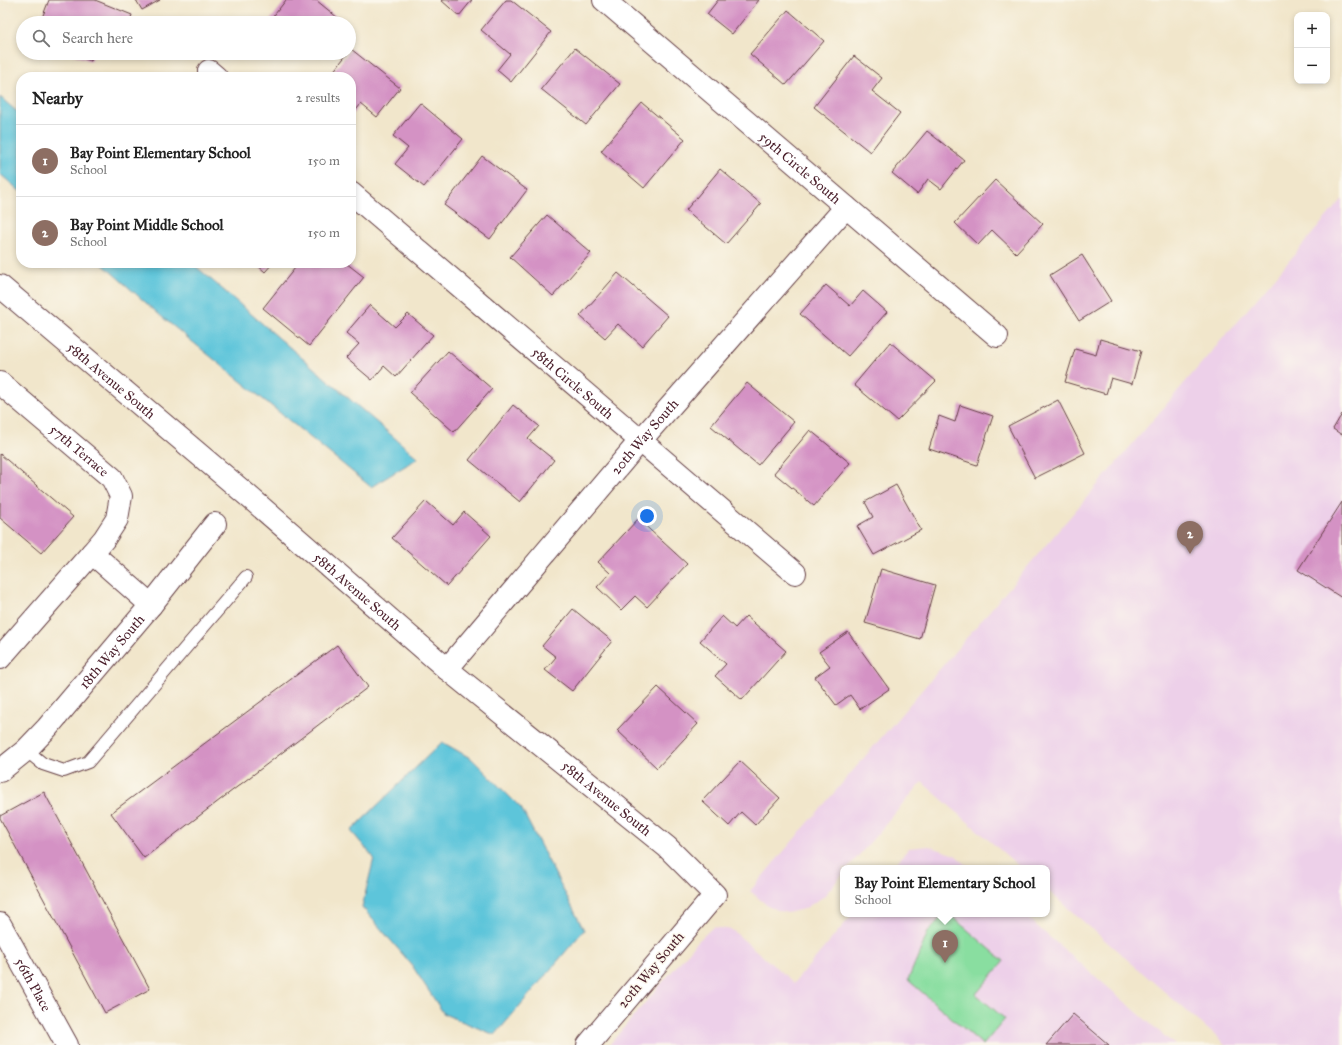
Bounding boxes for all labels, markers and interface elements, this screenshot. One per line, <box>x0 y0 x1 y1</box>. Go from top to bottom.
map controls <box>1294 12 1330 84</box>
button: + <box>1294 12 1330 48</box>
search box <box>16 16 356 60</box>
icon: search <box>30 27 52 49</box>
text: Search here <box>62 29 133 47</box>
button: − <box>1294 48 1330 84</box>
text: Nearby <box>32 88 83 109</box>
text: 2 results <box>296 90 340 106</box>
street label: 59th Circle South <box>756 128 845 208</box>
text: Bay Point Elementary School <box>70 144 251 162</box>
text: 1 <box>42 153 48 169</box>
text: 150 m <box>308 153 340 169</box>
text: School <box>70 162 107 178</box>
text: Bay Point Middle School <box>70 216 224 234</box>
text: 2 <box>42 225 48 241</box>
text: 150 m <box>308 225 340 241</box>
text: School <box>70 234 107 250</box>
street label: 58th Avenue South <box>64 338 159 423</box>
street label: 58th Circle South <box>528 343 617 423</box>
street label: 20th Way South <box>607 395 682 478</box>
street label: 57th Terrace <box>46 420 112 480</box>
your location <box>637 506 657 526</box>
pin: 2 <box>1177 521 1203 554</box>
street label: 58th Avenue South <box>310 549 405 634</box>
street label: 18th Way South <box>75 611 148 692</box>
street label: 58th Avenue South <box>558 757 655 840</box>
popup <box>840 865 1050 917</box>
text: Bay Point Elementary School <box>855 874 1035 892</box>
text: School <box>855 892 891 908</box>
street label: 20th Way South <box>614 928 688 1012</box>
pin: 1 <box>932 930 958 963</box>
street label: 56th Place <box>12 954 55 1014</box>

